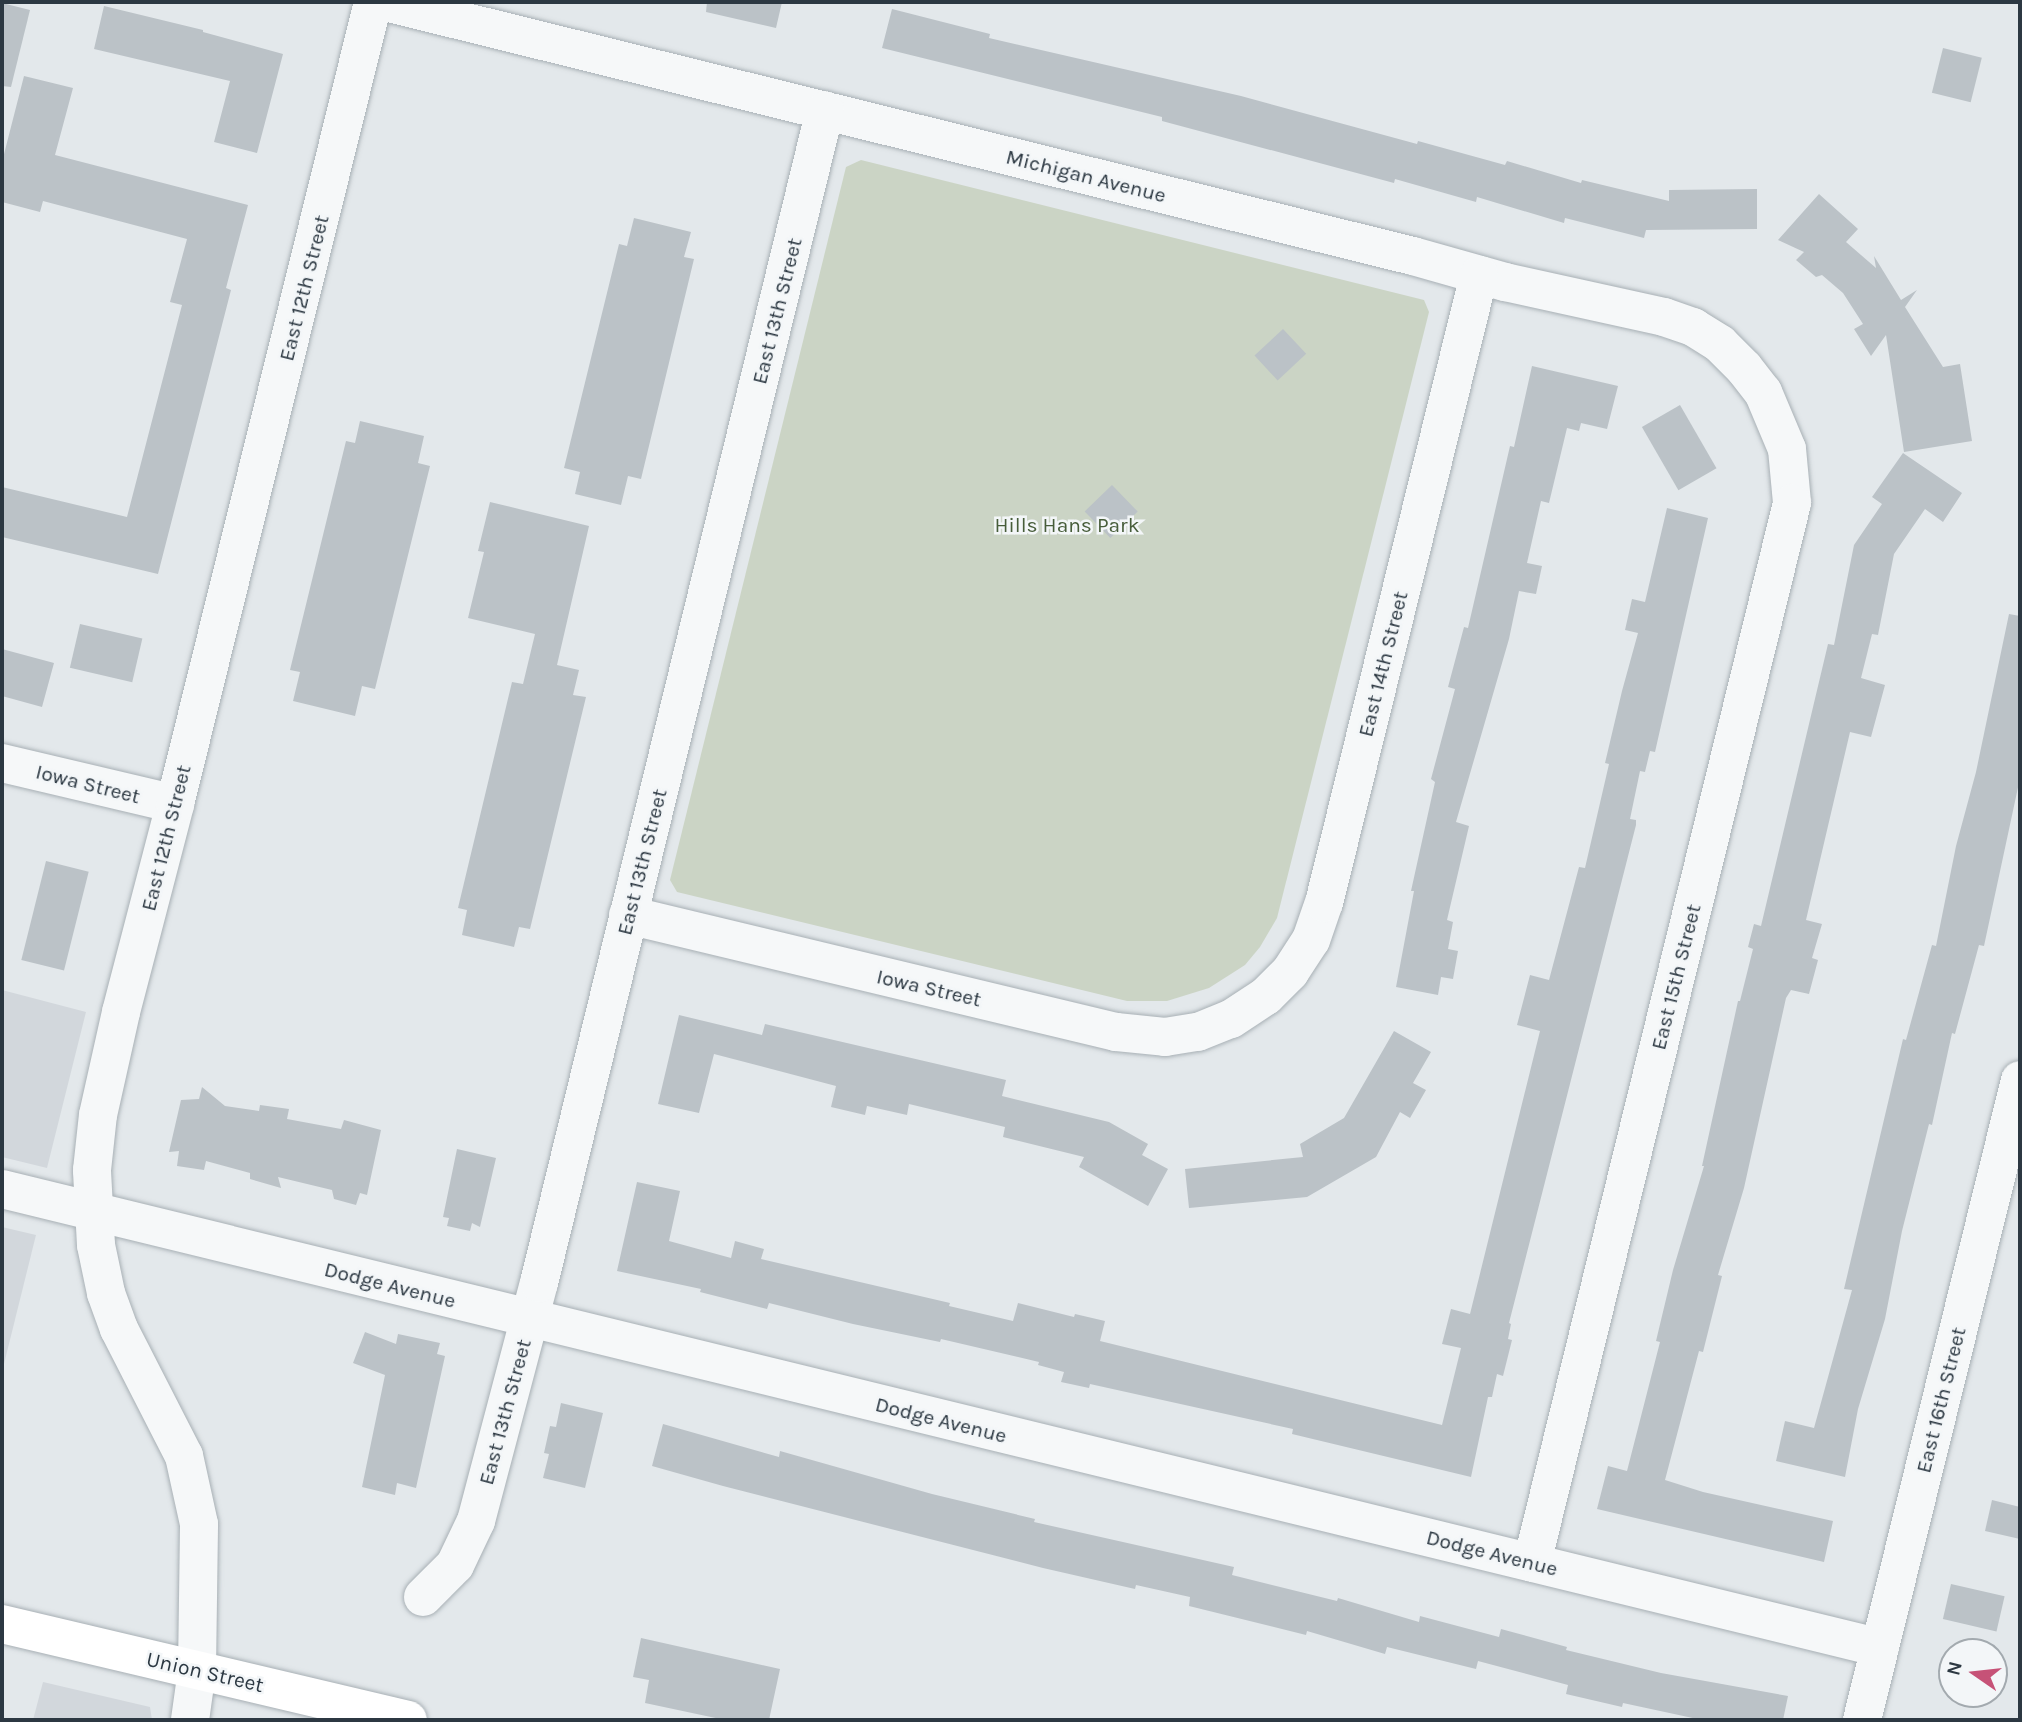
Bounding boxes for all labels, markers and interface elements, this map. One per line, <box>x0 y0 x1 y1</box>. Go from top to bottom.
street label: Michigan Avenue <box>1003 144 1169 208</box>
street label: East 12th Street <box>274 212 334 364</box>
street label: East 13th Street <box>747 235 807 387</box>
park label: Hills Hans Park <box>995 512 1139 538</box>
street label: East 14th Street <box>1353 589 1413 739</box>
street label: Iowa Street <box>33 759 143 809</box>
street label: East 12th Street <box>136 762 196 914</box>
street label: East 13th Street <box>612 786 672 938</box>
street label: East 15th Street <box>1646 902 1706 1052</box>
street label: Iowa Street <box>874 964 984 1012</box>
street label: Dodge Avenue <box>322 1257 458 1313</box>
street label: East 16th Street <box>1911 1324 1971 1476</box>
street label: East 13th Street <box>473 1336 537 1488</box>
street label: Dodge Avenue <box>873 1392 1009 1448</box>
street label: Dodge Avenue <box>1424 1525 1560 1581</box>
north arrow <box>1938 1638 2008 1708</box>
street label: Union Street <box>144 1646 266 1698</box>
text: N <box>1942 1659 1967 1678</box>

